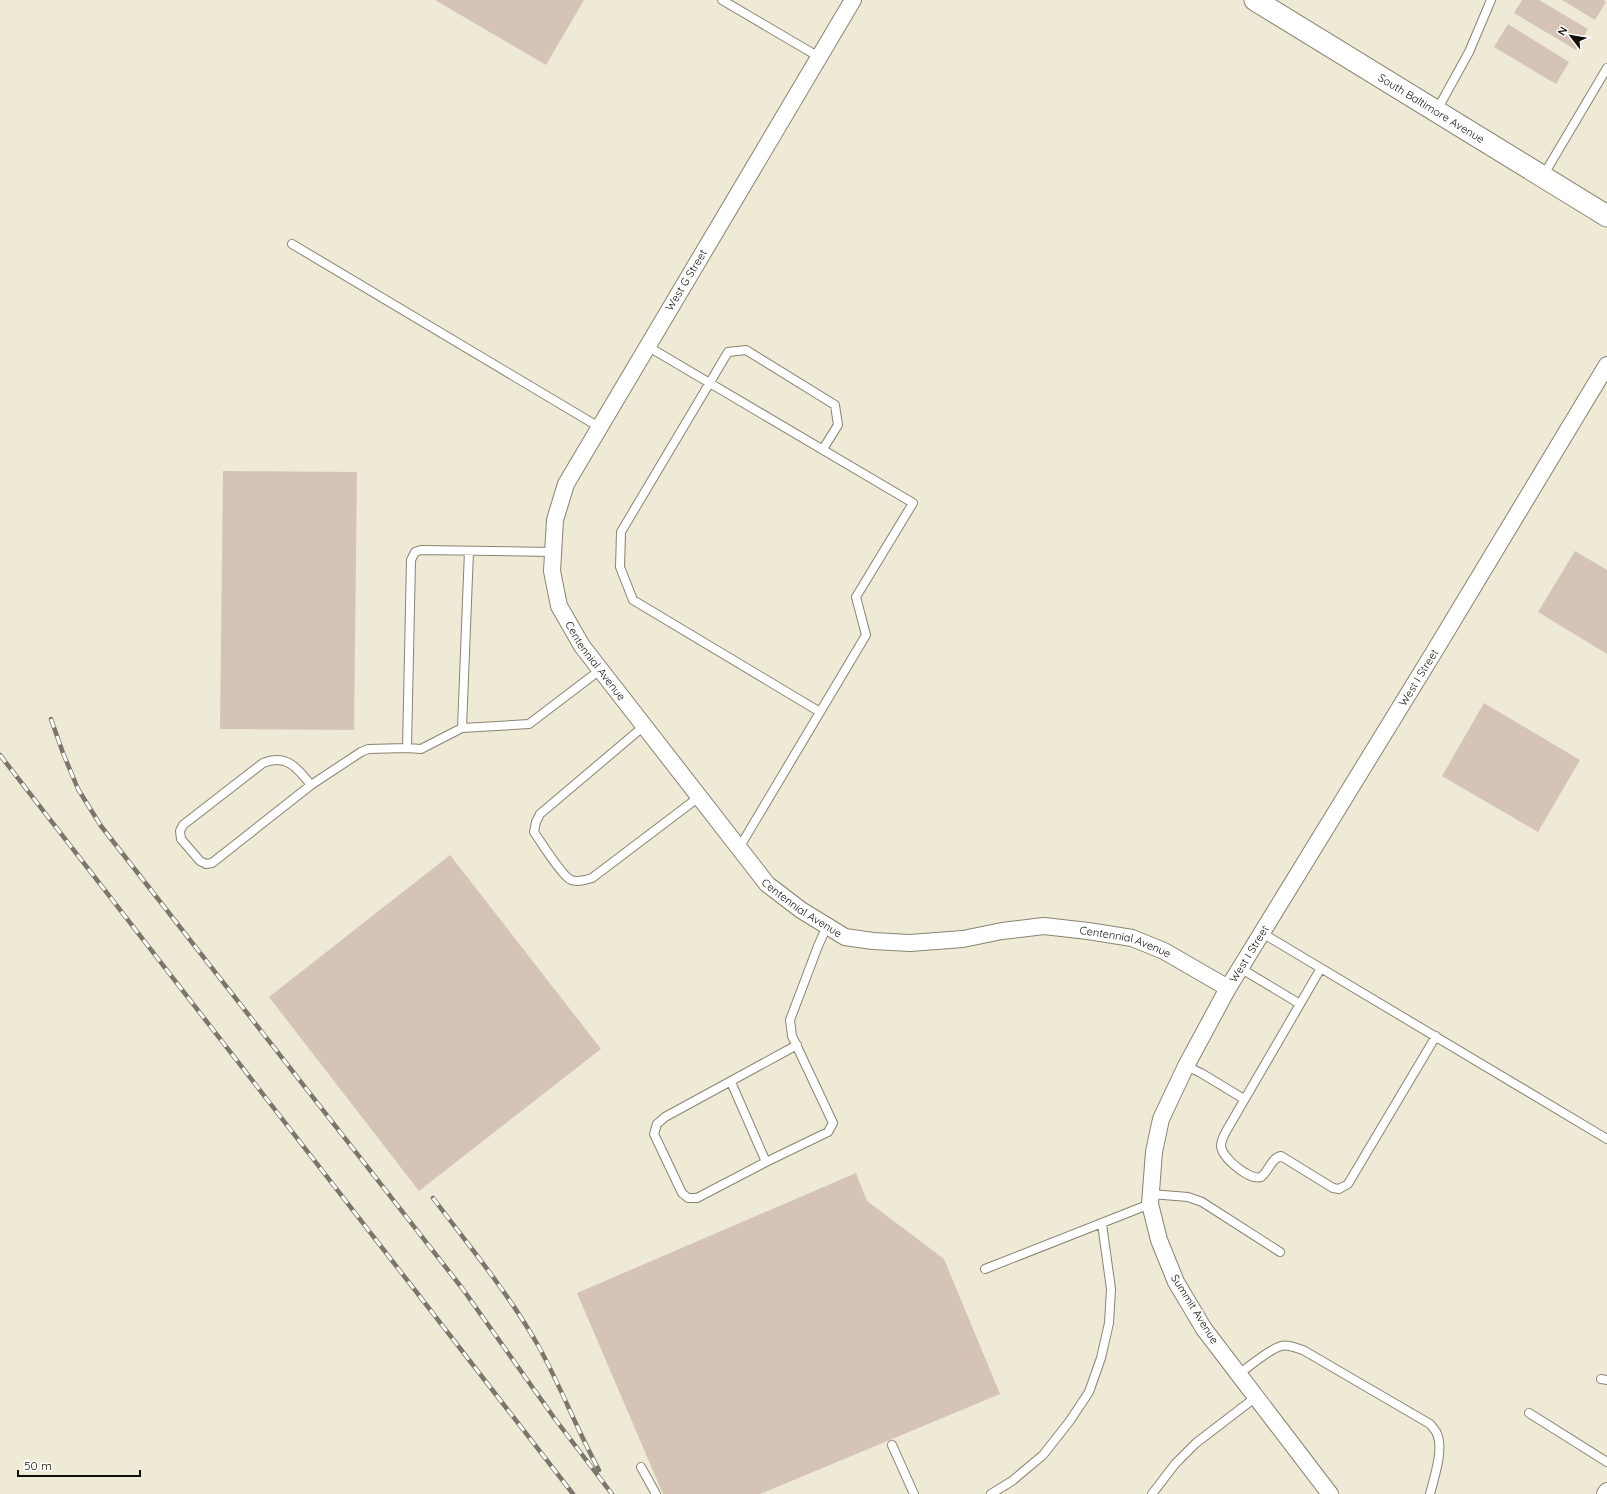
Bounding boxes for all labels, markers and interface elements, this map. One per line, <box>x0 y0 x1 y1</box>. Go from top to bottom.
north arrow <box>1551 16 1591 56</box>
text: N <box>1554 24 1571 38</box>
street label: South Baltimore Avenue <box>1376 70 1487 146</box>
street label: West G Street <box>662 246 710 313</box>
street label: Centennial Avenue <box>562 619 629 703</box>
street label: West I Street <box>1396 646 1441 709</box>
street label: Centennial Avenue <box>758 876 845 940</box>
street label: West I Street <box>1226 922 1272 985</box>
street label: Centennial Avenue <box>1079 923 1174 961</box>
street label: Summit Avenue <box>1168 1272 1222 1346</box>
scale bar <box>18 1452 140 1478</box>
text: 50 m <box>24 1458 52 1473</box>

